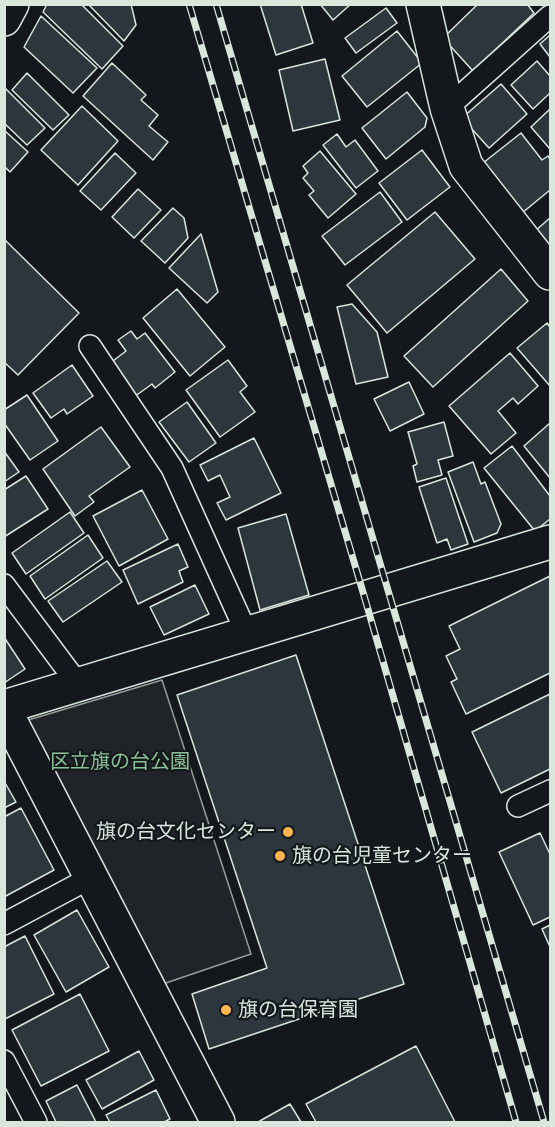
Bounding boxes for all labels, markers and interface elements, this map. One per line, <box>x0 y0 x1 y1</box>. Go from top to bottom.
park label: 区立旗の台公園 <box>50 750 190 774</box>
place label: 旗の台文化センター <box>96 820 276 844</box>
marker: 旗の台文化センター <box>281 825 295 839</box>
place label: 旗の台児童センター <box>292 844 472 868</box>
marker: 旗の台児童センター <box>273 849 287 863</box>
place label: 旗の台保育園 <box>238 998 358 1022</box>
marker: 旗の台保育園 <box>219 1003 233 1017</box>

